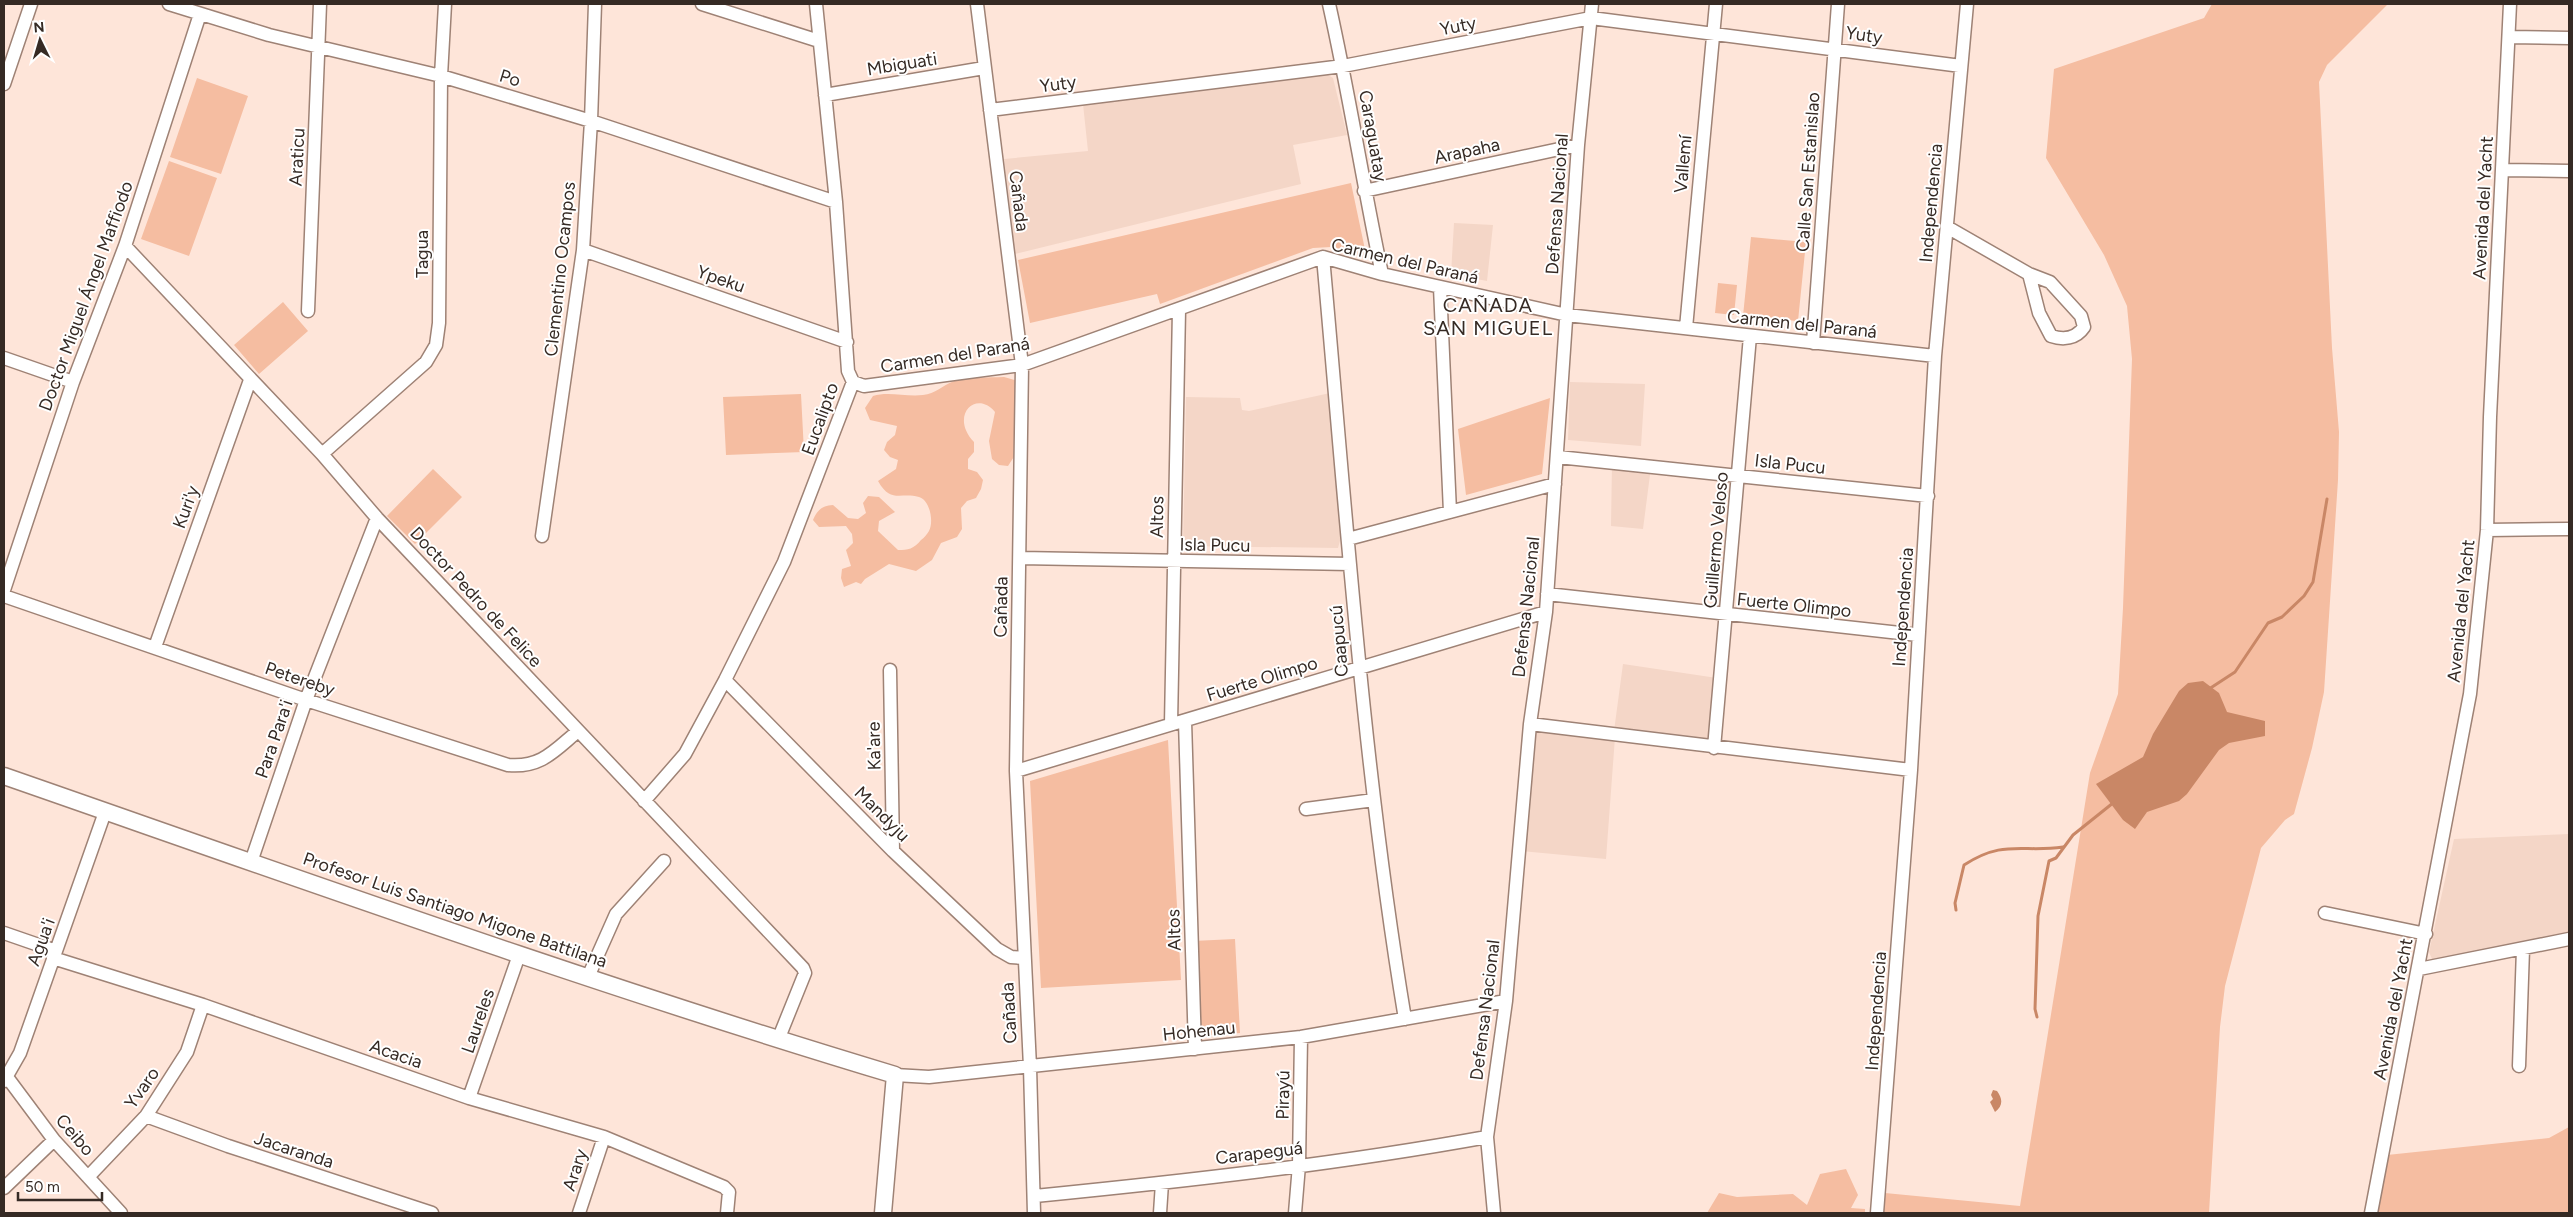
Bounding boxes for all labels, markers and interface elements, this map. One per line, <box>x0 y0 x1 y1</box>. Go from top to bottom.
street label: Yuty <box>1438 12 1479 40</box>
north arrow <box>15 15 65 65</box>
text: N <box>33 19 45 36</box>
street label: Yuty <box>1844 22 1884 49</box>
street label: Mbiguati <box>865 48 939 80</box>
street label: Po <box>497 64 523 92</box>
street label: Yuty <box>1038 71 1078 97</box>
street label: Caraguatay <box>1354 89 1392 184</box>
street label: Calle San Estanislao <box>1791 91 1825 253</box>
street label: Araticu <box>284 127 310 187</box>
street label: Arapaha <box>1432 133 1502 169</box>
street label: Defensa Nacional <box>1541 133 1573 275</box>
street label: Vallemí <box>1670 133 1697 194</box>
street label: Avenida del Yacht <box>2468 135 2498 280</box>
street label: Independencia <box>1915 143 1947 263</box>
street label: Cañada <box>1004 169 1034 233</box>
street label: Doctor Miguel Ángel Maffiodo <box>34 178 138 414</box>
street label: Clementino Ocampos <box>540 181 580 357</box>
street label: Tagua <box>411 230 433 278</box>
street label: Carmen del Paraná <box>1329 233 1481 289</box>
street label: Ypeku <box>694 261 748 297</box>
district label: CAÑADA SAN MIGUEL <box>1423 293 1553 340</box>
street label: Carmen del Paraná <box>1726 305 1878 343</box>
street label: Carmen del Paraná <box>879 332 1031 378</box>
street label: Eucalipto <box>797 380 843 458</box>
street label: Isla Pucu <box>1754 449 1826 479</box>
street label: Guillermo Veloso <box>1699 471 1733 609</box>
street label: Kuri'y <box>168 482 204 532</box>
street label: Altos <box>1146 496 1168 538</box>
street label: Doctor Pedro de Felice <box>405 522 547 672</box>
street label: Isla Pucu <box>1179 533 1251 557</box>
street label: Defensa Nacional <box>1508 536 1544 678</box>
street label: Avenida del Yacht <box>2443 538 2479 684</box>
street label: Independencia <box>1888 547 1918 667</box>
street label: Cañada <box>989 576 1013 638</box>
street label: Fuerte Olimpo <box>1736 588 1852 622</box>
street label: Caapucú <box>1325 604 1353 678</box>
street label: Fuerte Olimpo <box>1204 652 1320 706</box>
street label: Petereby <box>262 657 338 701</box>
street label: Para Para'i <box>250 697 298 781</box>
street label: Ka'are <box>863 721 885 771</box>
street label: Mandyju <box>850 782 914 846</box>
street label: Profesor Luis Santiago Migone Battilana <box>300 848 610 972</box>
street label: Altos <box>1162 909 1186 951</box>
street label: Agua'i <box>22 915 60 969</box>
street label: Avenida del Yacht <box>2368 936 2418 1082</box>
street label: Defensa Nacional <box>1465 939 1505 1081</box>
street label: Independencia <box>1861 951 1891 1071</box>
street label: Cañada <box>996 982 1022 1044</box>
street label: Laureles <box>457 986 499 1056</box>
street label: Hohenau <box>1161 1016 1237 1046</box>
street label: Acacia <box>367 1035 425 1073</box>
street label: Yvaro <box>120 1063 164 1113</box>
street label: Pirayú <box>1272 1070 1294 1120</box>
street label: Ceibo <box>51 1110 99 1160</box>
street label: Jacaranda <box>251 1127 337 1173</box>
street label: Carapeguá <box>1214 1137 1304 1169</box>
street label: Arary <box>558 1146 592 1194</box>
scale bar <box>18 1170 101 1202</box>
text: 50 m <box>25 1178 60 1196</box>

